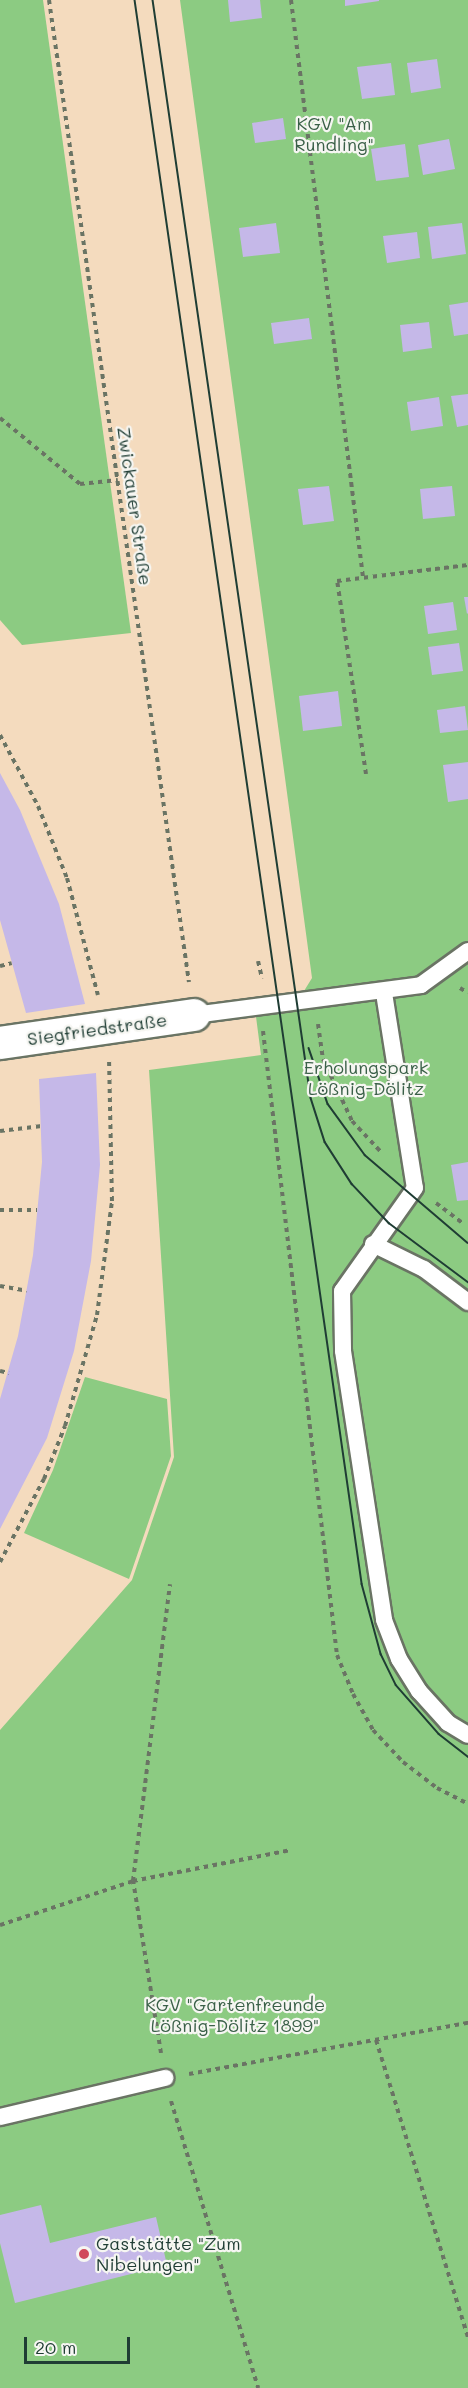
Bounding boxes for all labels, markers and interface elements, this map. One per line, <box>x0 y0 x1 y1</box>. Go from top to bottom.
park label: KGV "Am Rundling" <box>294 113 374 156</box>
street label: Zwickauer Straße <box>113 425 157 587</box>
street label: Siegfriedstraße <box>26 1009 168 1049</box>
park label: Erholungspark Lößnig-Dölitz <box>304 1057 428 1100</box>
park label: KGV "Gartenfreunde Lößnig-Dölitz 1899" <box>145 1994 325 2036</box>
place label: Gaststätte "Zum Nibelungen" <box>96 2233 241 2276</box>
marker: Gaststätte "Zum Nibelungen" <box>77 2247 91 2261</box>
scale bar <box>27 2325 134 2363</box>
text: 20 m <box>35 2335 76 2359</box>

